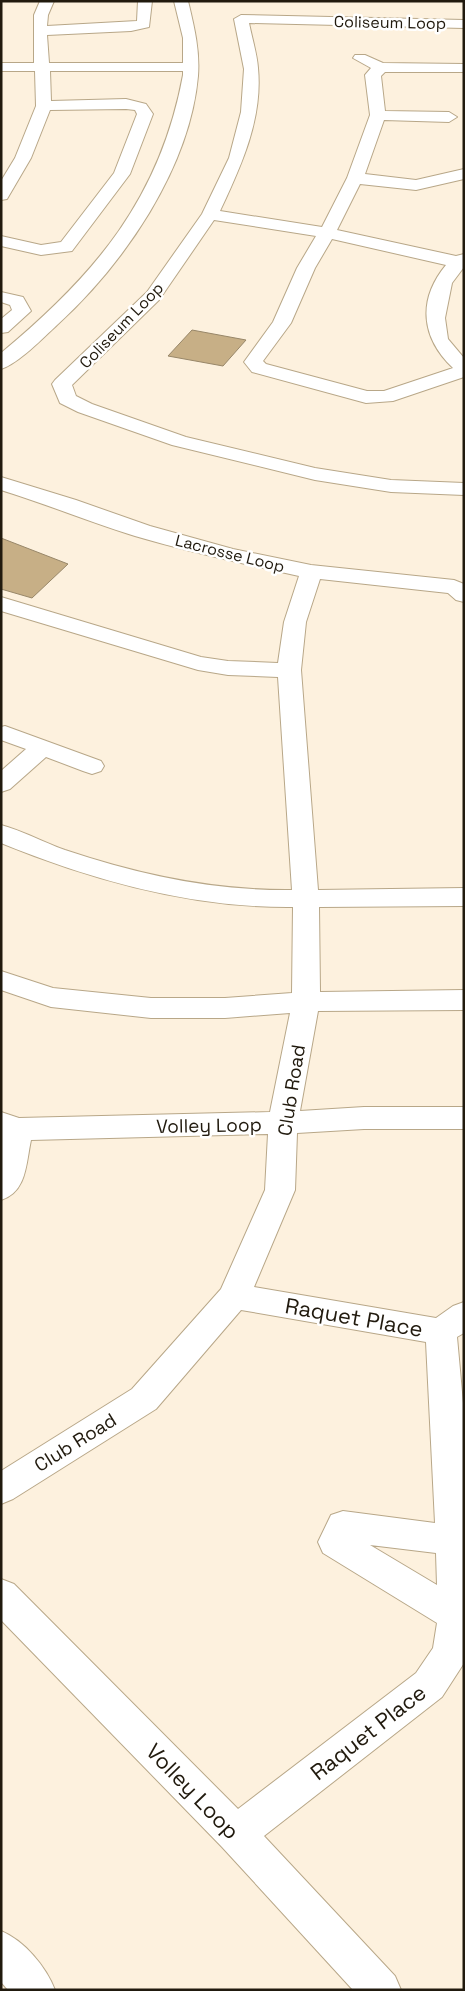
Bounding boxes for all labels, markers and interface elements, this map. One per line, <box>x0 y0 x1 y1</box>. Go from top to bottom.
street label: Coliseum Loop <box>334 11 446 34</box>
street label: Coliseum Loop <box>75 278 168 373</box>
street label: Lacrosse Loop <box>173 530 287 577</box>
street label: Club Road <box>272 1043 311 1138</box>
street label: Volley Loop <box>156 1112 262 1139</box>
street label: Raquet Place <box>283 1291 425 1343</box>
street label: Club Road <box>30 1407 121 1477</box>
street label: Raquet Place <box>304 1678 432 1786</box>
street label: Volley Loop <box>140 1737 246 1845</box>

